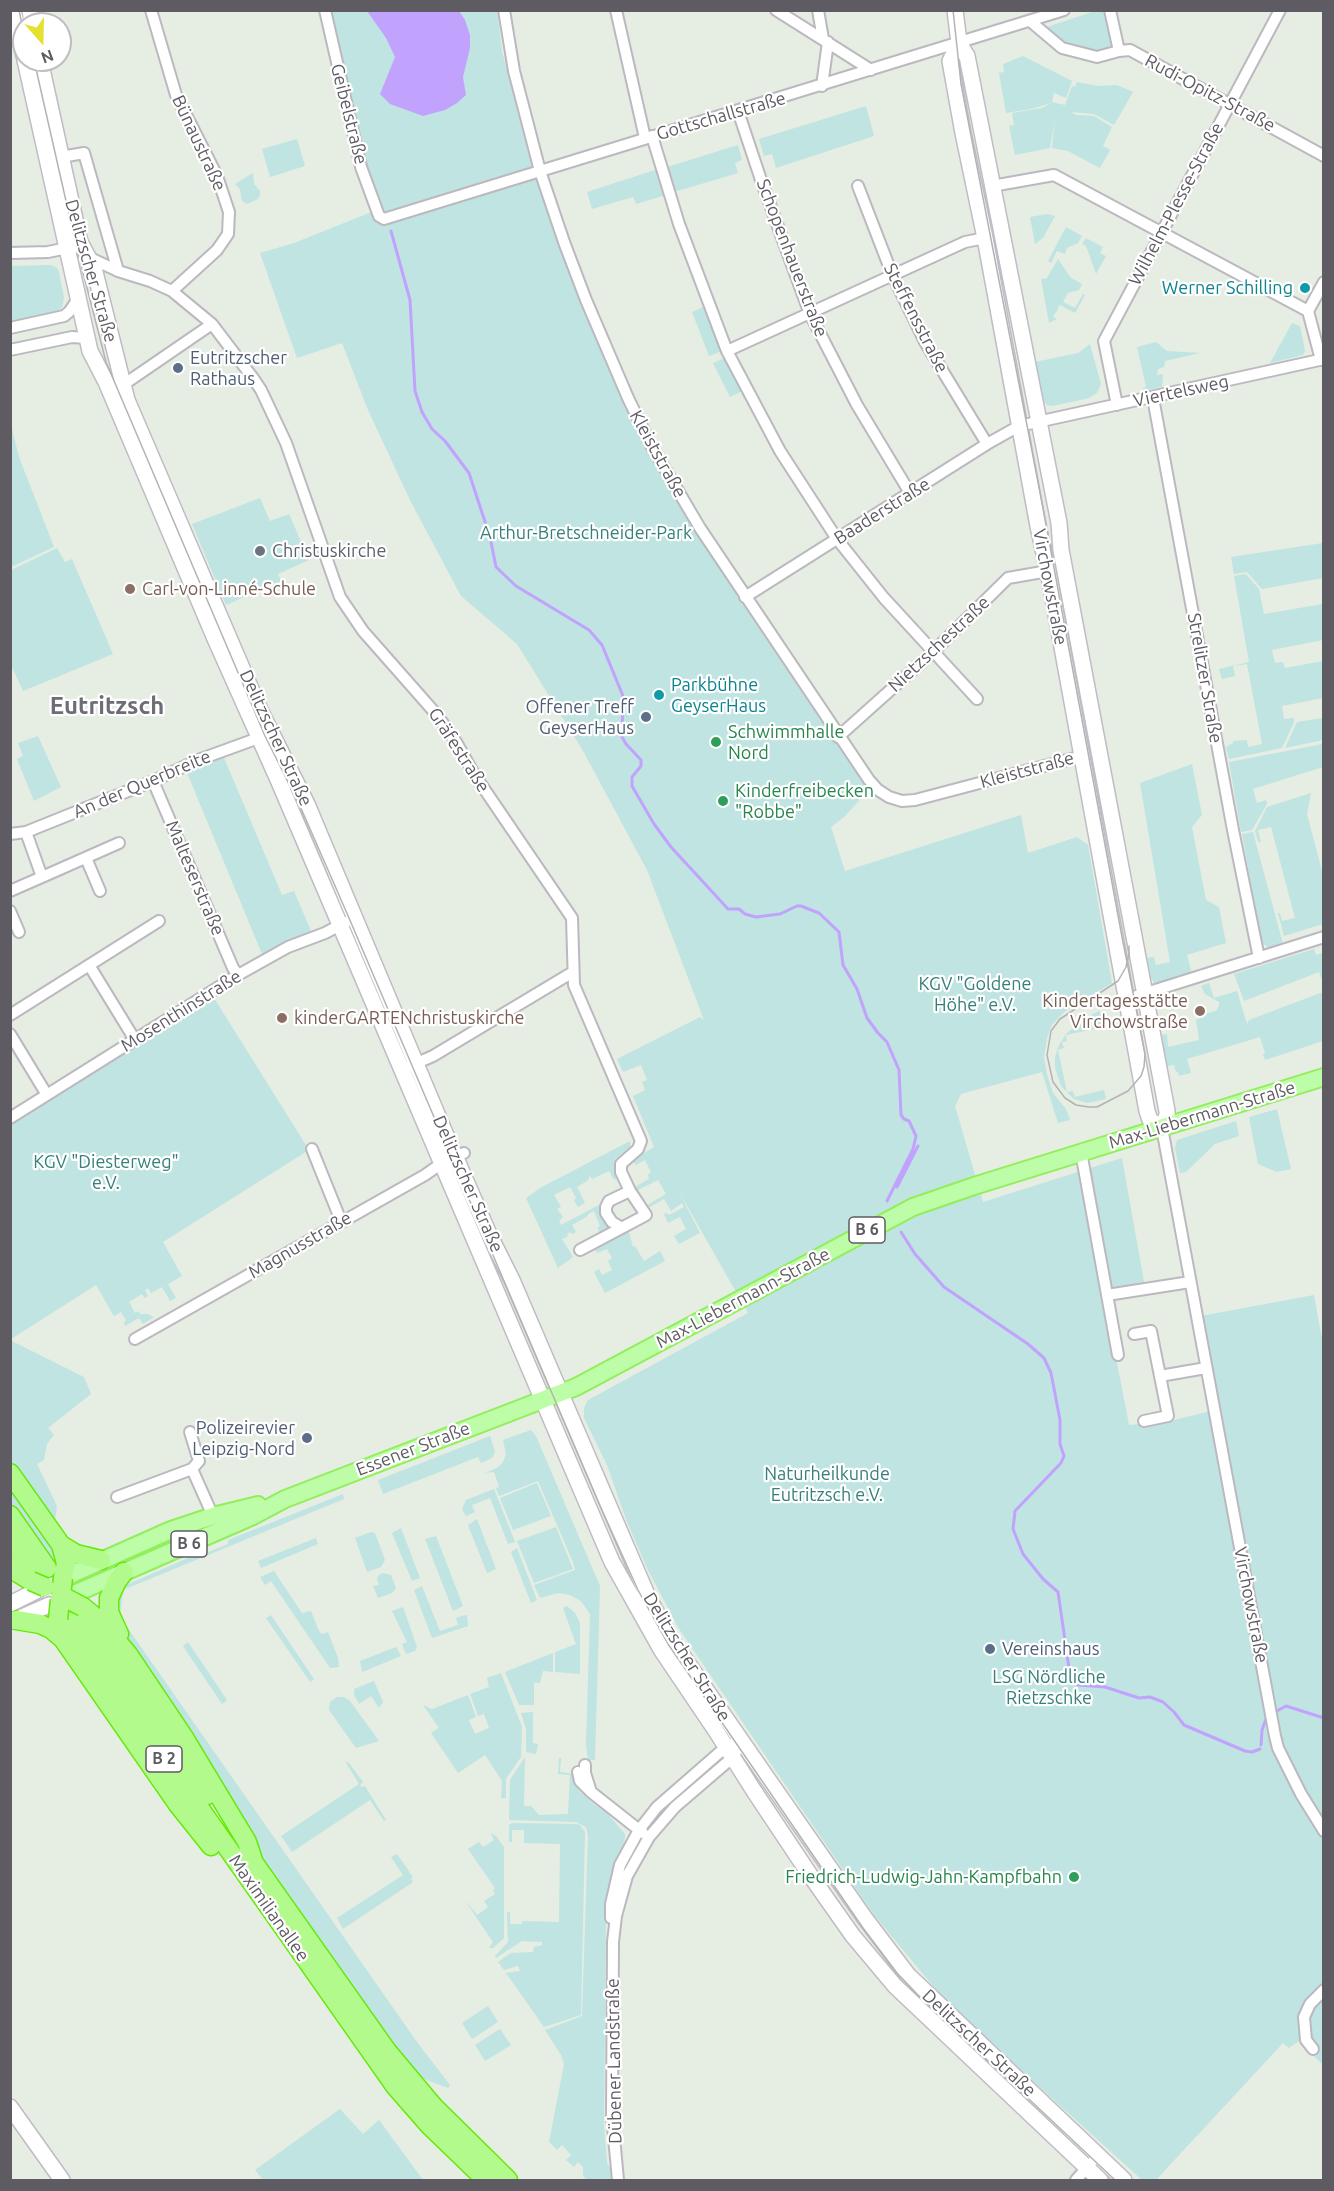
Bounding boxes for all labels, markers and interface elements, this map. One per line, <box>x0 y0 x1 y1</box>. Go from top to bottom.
north arrow <box>12 12 72 72</box>
text: N <box>39 47 56 68</box>
street label: Rudi-Opitz-Straße <box>1141 50 1279 136</box>
street label: Geibelstraße <box>326 61 372 167</box>
street label: Gottschallstraße <box>654 87 788 145</box>
street label: Bünaustraße <box>167 92 231 194</box>
street label: Wilhelm-Plesse-Straße <box>1124 119 1228 289</box>
street label: Schopenhauerstraße <box>752 176 832 340</box>
street label: Delitzscher Straße <box>60 197 122 345</box>
street label: Steffensstraße <box>879 260 953 376</box>
place label: Werner Schilling <box>1162 277 1293 299</box>
marker: Werner Schilling <box>1298 281 1312 295</box>
place label: Eutritzscher Rathaus <box>190 347 287 389</box>
marker: Eutritzscher Rathaus <box>171 361 185 375</box>
street label: Viertelsweg <box>1131 370 1231 412</box>
street label: Kleiststraße <box>625 407 691 501</box>
street label: Baaderstraße <box>830 473 934 549</box>
park label: Arthur-Bretschneider-Park <box>480 522 692 544</box>
street label: Virchowstraße <box>1028 527 1072 647</box>
place label: Christuskirche <box>272 540 386 562</box>
marker: Christuskirche <box>253 544 267 558</box>
place label: Carl-von-Linné-Schule <box>142 578 316 600</box>
marker: Carl-von-Linné-Schule <box>123 582 137 596</box>
street label: Nietzschestraße <box>884 592 994 696</box>
street label: Strelitzer Straße <box>1183 611 1227 745</box>
street label: Delitzscher Straße <box>235 666 317 810</box>
place label: Parkbühne GeyserHaus <box>671 674 766 716</box>
marker: Parkbühne GeyserHaus <box>652 688 666 702</box>
district label: Eutritzsch <box>50 692 164 720</box>
place label: Offener Treff GeyserHaus <box>525 696 634 738</box>
street label: Gräfestraße <box>424 704 494 796</box>
marker: Offener Treff GeyserHaus <box>639 710 653 724</box>
place label: Schwimmhalle Nord <box>728 721 844 764</box>
marker: Schwimmhalle Nord <box>709 735 723 749</box>
street label: An der Querbreite <box>70 745 214 823</box>
street label: Kleiststraße <box>978 747 1076 793</box>
place label: Kinderfreibecken "Robbe" <box>735 780 874 822</box>
marker: Kinderfreibecken "Robbe" <box>716 794 730 808</box>
street label: Malteserstraße <box>161 817 229 939</box>
street label: Mosenthinstraße <box>117 965 245 1057</box>
park label: KGV "Goldene Höhe" e.V. <box>919 973 1031 1016</box>
place label: Kindertagesstätte Virchowstraße <box>1042 990 1188 1032</box>
marker: Kindertagesstätte Virchowstraße <box>1193 1004 1207 1018</box>
place label: kinderGARTENchristuskirche <box>294 1007 525 1029</box>
marker: kinderGARTENchristuskirche <box>275 1011 289 1025</box>
street label: Max-Liebermann-Straße <box>1106 1076 1298 1154</box>
street label: Delitzscher Straße <box>428 1112 508 1256</box>
park label: KGV "Diesterweg" e.V. <box>33 1151 179 1194</box>
street label: Magnusstraße <box>245 1207 355 1283</box>
road number: B 6 <box>849 1217 885 1243</box>
street label: Max-Liebermann-Straße <box>652 1243 834 1353</box>
place label: Polizeirevier Leipzig-Nord <box>192 1417 295 1460</box>
street label: Essener Straße <box>353 1417 473 1481</box>
marker: Polizeirevier Leipzig-Nord <box>300 1431 314 1445</box>
park label: Naturheilkunde Eutritzsch e.V. <box>764 1463 890 1506</box>
road number: B 6 <box>171 1531 207 1557</box>
street label: Virchowstraße <box>1229 1545 1273 1665</box>
street label: Delitzscher Straße <box>639 1589 735 1725</box>
place label: Vereinshaus <box>1002 1638 1100 1660</box>
marker: Vereinshaus <box>983 1642 997 1656</box>
park label: LSG Nördliche Rietzschke <box>992 1666 1106 1708</box>
road number: B 2 <box>146 1746 182 1772</box>
street label: Maximilianallee <box>224 1850 314 1966</box>
place label: Friedrich-Ludwig-Jahn-Kampfbahn <box>785 1866 1062 1888</box>
marker: Friedrich-Ludwig-Jahn-Kampfbahn <box>1067 1870 1081 1884</box>
street label: Dübener Landstraße <box>602 1978 626 2144</box>
street label: Delitzscher Straße <box>918 1985 1040 2101</box>

